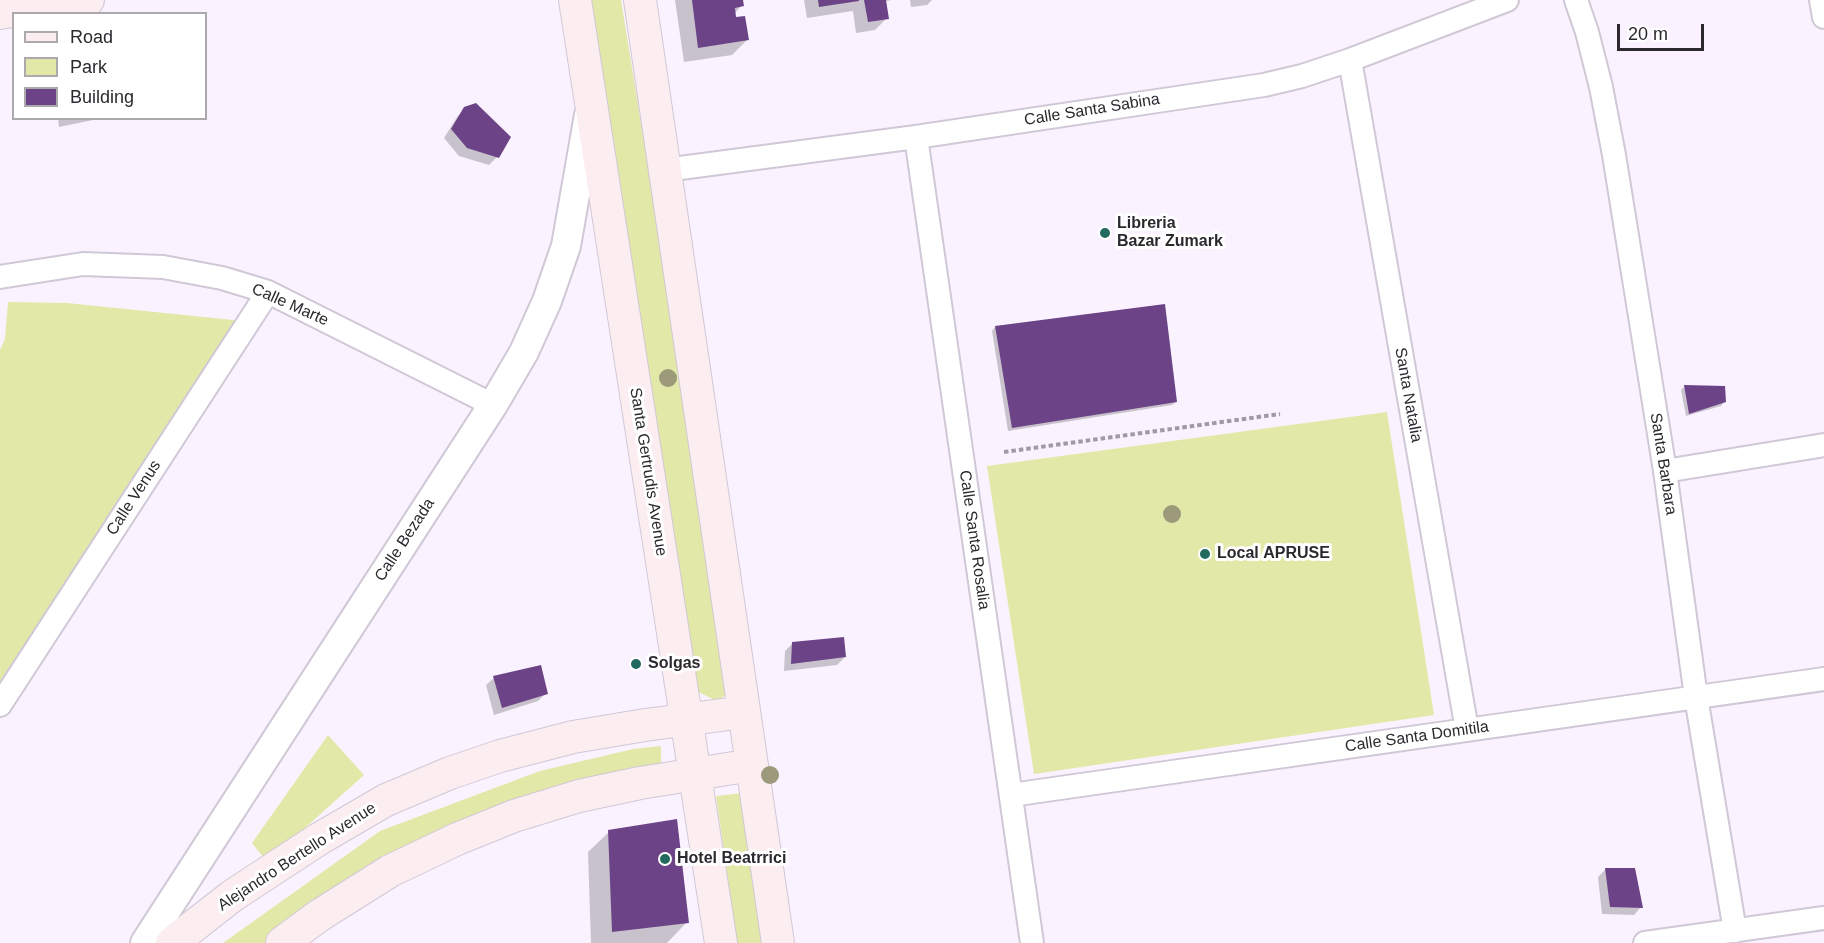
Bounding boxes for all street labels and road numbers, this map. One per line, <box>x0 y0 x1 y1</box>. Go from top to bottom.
street label: Calle Santa Sabina <box>1023 90 1161 130</box>
street label: Calle Marte <box>249 280 331 330</box>
street label: Santa Natalia <box>1390 346 1426 444</box>
street label: Santa Gertrudis Avenue <box>625 386 671 558</box>
street label: Santa Barbara <box>1645 412 1681 516</box>
street label: Calle Venus <box>103 457 165 539</box>
street label: Calle Santa Rosalia <box>955 469 993 611</box>
street label: Calle Bezada <box>371 495 439 585</box>
street label: Calle Santa Domitila <box>1344 717 1490 757</box>
street label: Alejandro Bertello Avenue <box>214 799 380 915</box>

